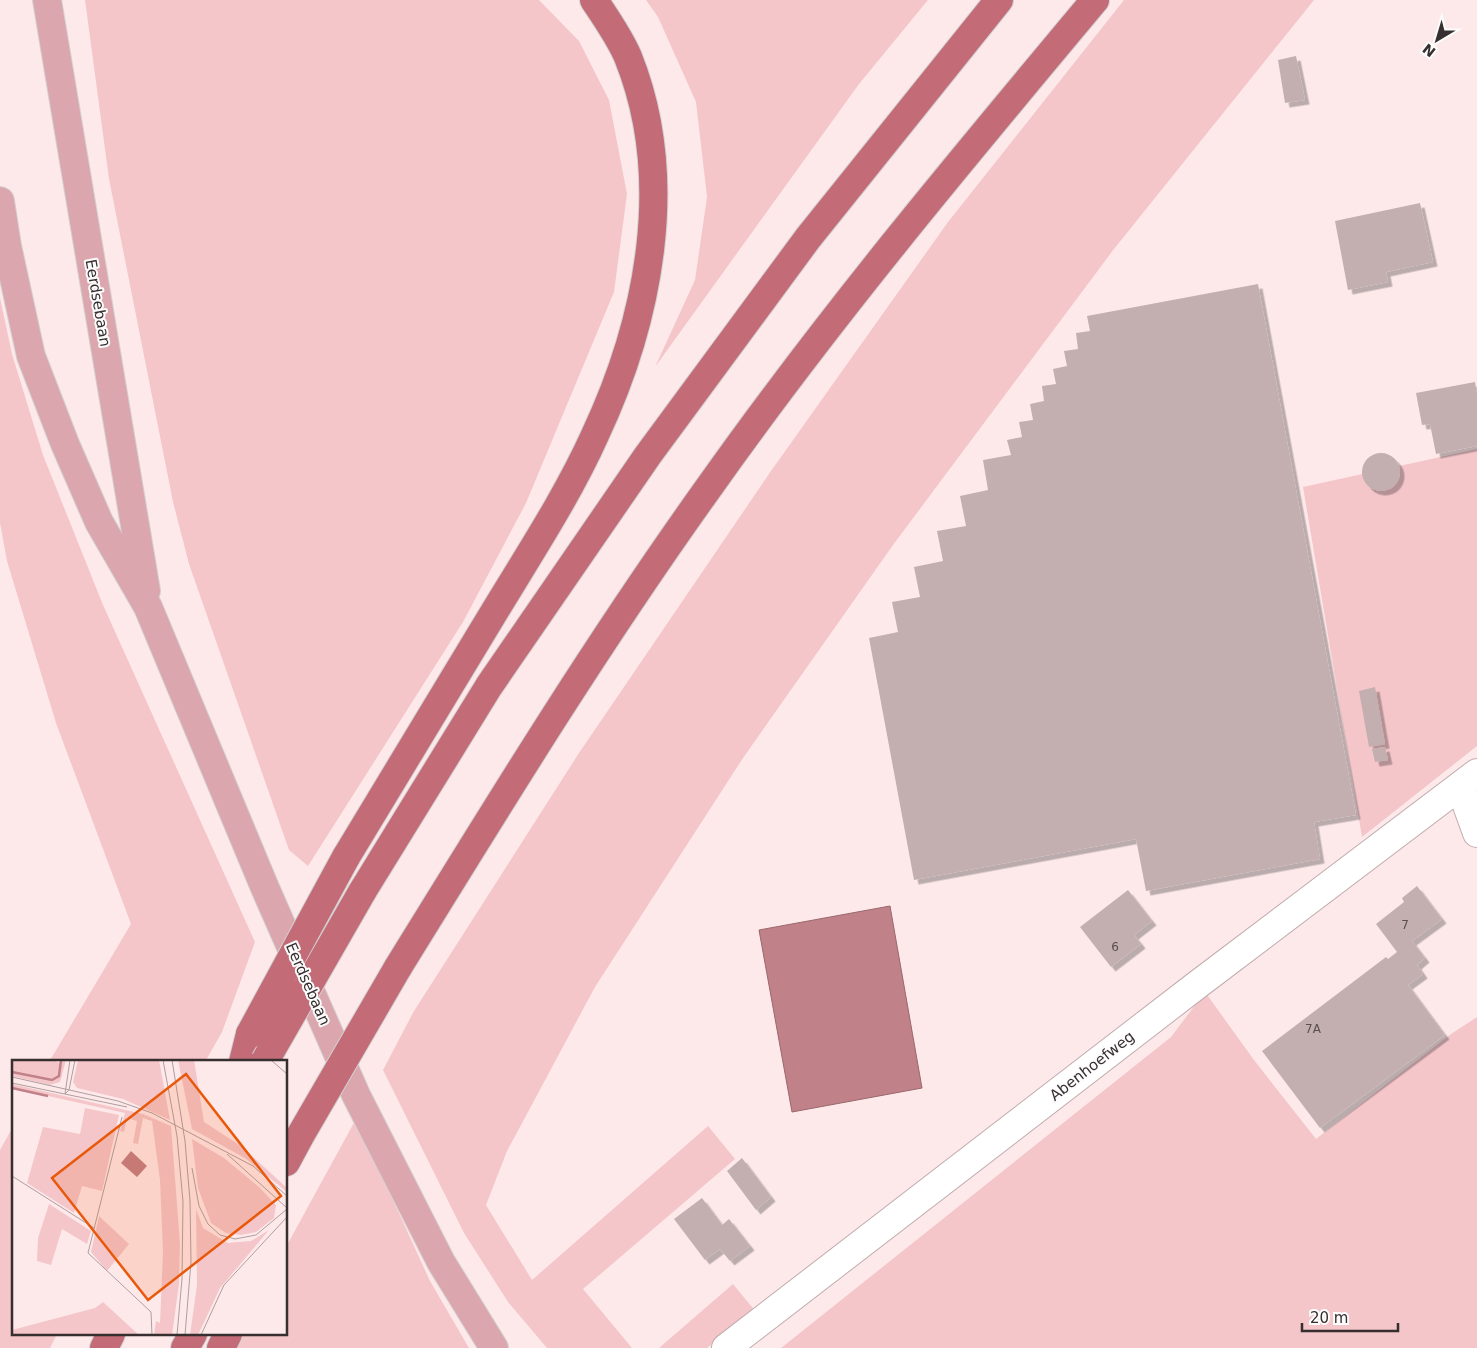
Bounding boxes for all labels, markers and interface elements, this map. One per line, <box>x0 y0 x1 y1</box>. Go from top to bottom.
north arrow <box>1412 15 1462 65</box>
text: N <box>1419 40 1439 60</box>
street label: Eerdsebaan <box>81 258 115 348</box>
house number: 7 <box>1401 918 1409 932</box>
street label: Eerdsebaan <box>282 940 334 1028</box>
house number: 6 <box>1111 940 1119 954</box>
house number: 7A <box>1305 1022 1322 1036</box>
street label: Abenhoefweg <box>1046 1027 1138 1105</box>
inset map <box>12 1060 288 1336</box>
scale bar <box>1302 1300 1398 1332</box>
text: 20 m <box>1310 1309 1348 1327</box>

